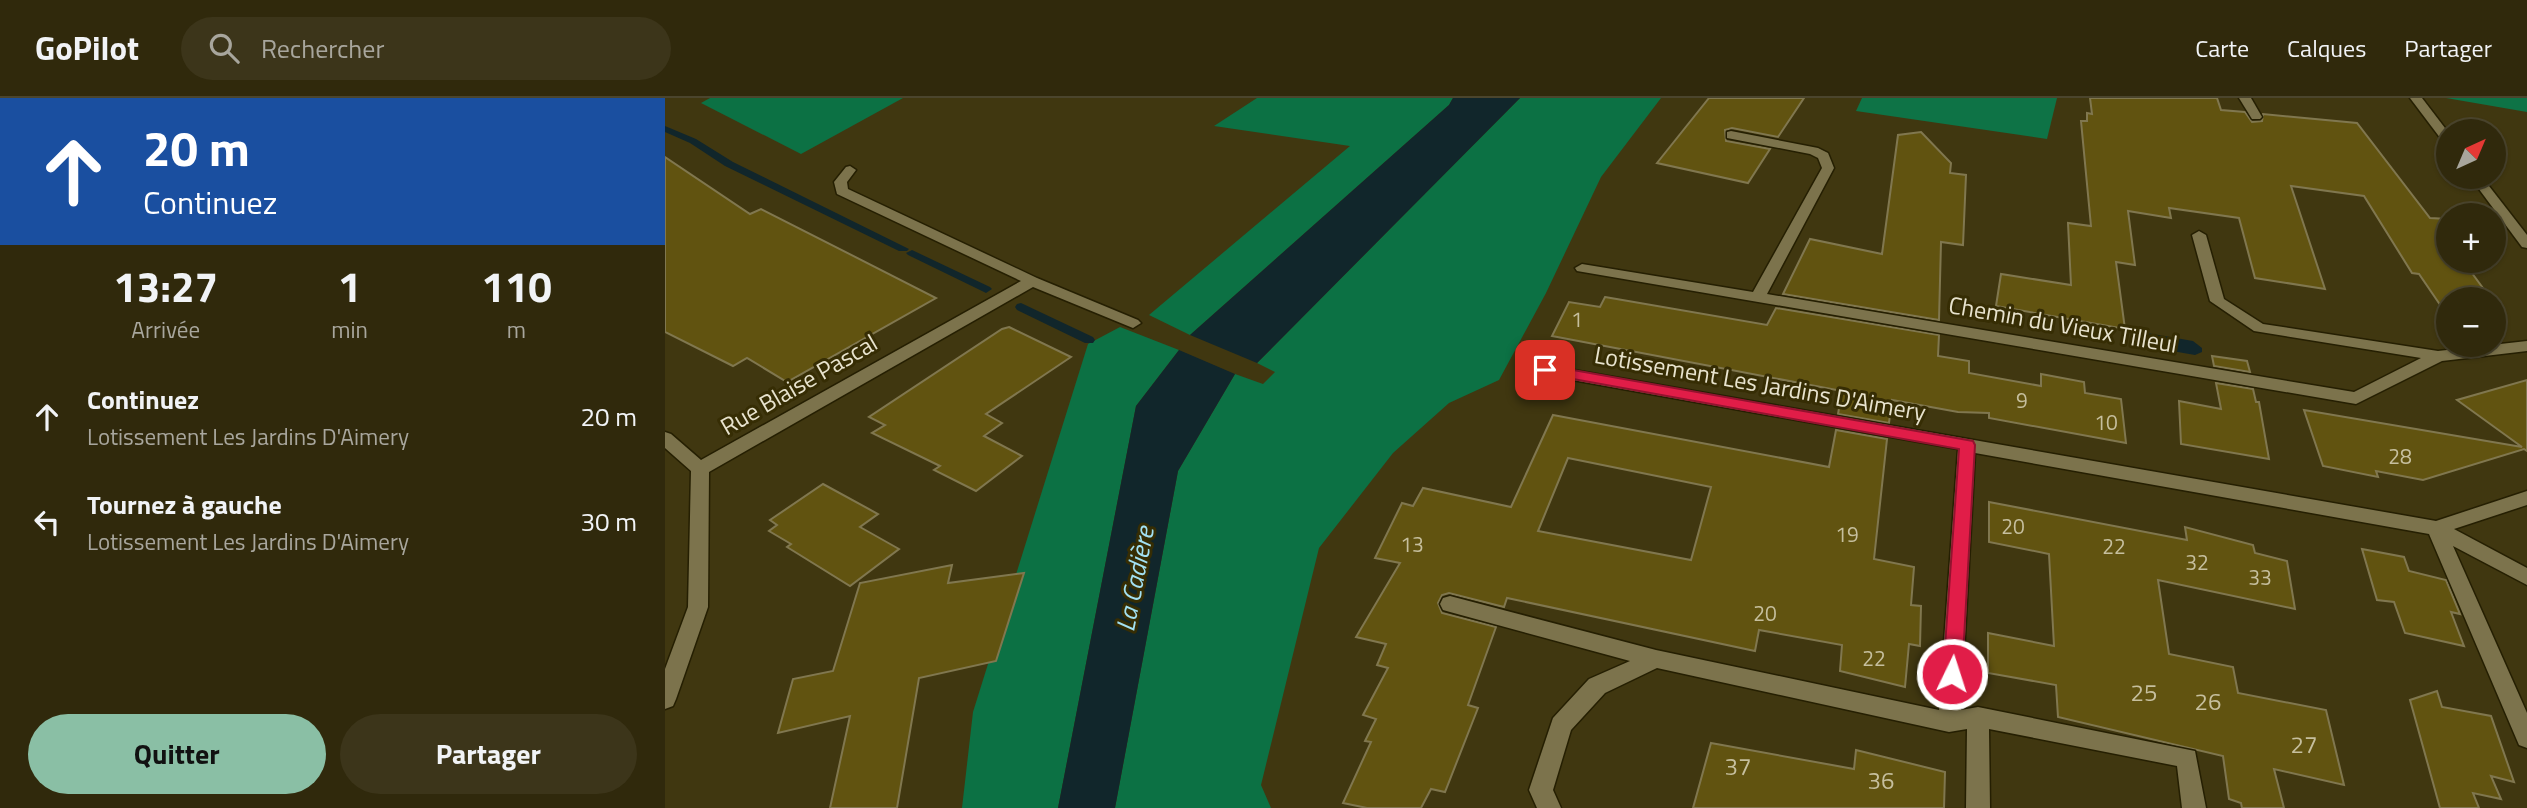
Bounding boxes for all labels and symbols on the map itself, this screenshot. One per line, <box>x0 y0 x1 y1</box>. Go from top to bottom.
north arrow <box>2436 119 2506 189</box>
street label: Chemin du Vieux Tilleul <box>1946 286 2180 362</box>
house number: 1 <box>1571 303 1583 335</box>
street label: Rue Blaise Pascal <box>713 324 884 444</box>
street label: Lotissement Les Jardins D'Aimery <box>1592 336 1929 430</box>
pin <box>1515 340 1575 400</box>
house number: 9 <box>2016 384 2028 416</box>
house number: 10 <box>2094 406 2118 438</box>
house number: 28 <box>2388 440 2412 472</box>
house number: 20 <box>2001 510 2025 542</box>
house number: 19 <box>1835 518 1859 550</box>
water label: La Cadière <box>1105 521 1164 635</box>
house number: 13 <box>1400 528 1424 560</box>
house number: 22 <box>2102 530 2126 562</box>
house number: 32 <box>2185 546 2209 578</box>
house number: 33 <box>2248 561 2272 593</box>
house number: 20 <box>1753 597 1777 629</box>
position arrow <box>1915 637 1989 711</box>
house number: 22 <box>1862 642 1886 674</box>
house number: 25 <box>2131 674 2157 710</box>
house number: 26 <box>2195 683 2221 719</box>
house number: 27 <box>2291 726 2317 762</box>
house number: 37 <box>1725 748 1751 784</box>
house number: 36 <box>1868 762 1894 798</box>

